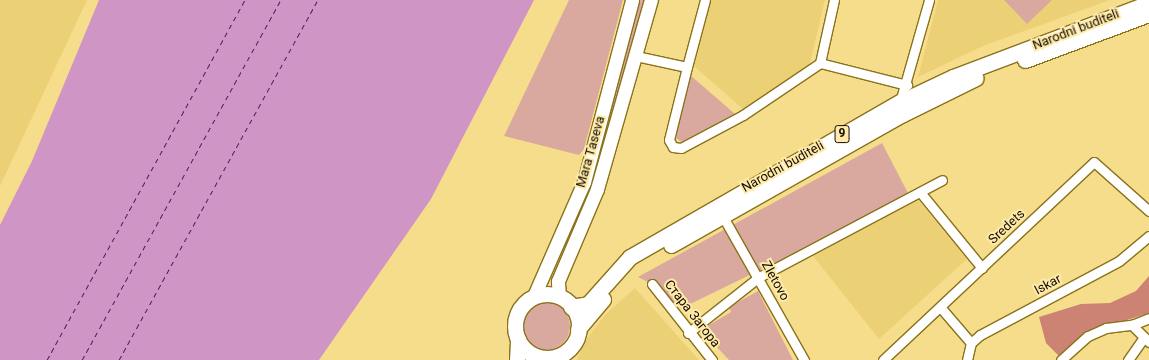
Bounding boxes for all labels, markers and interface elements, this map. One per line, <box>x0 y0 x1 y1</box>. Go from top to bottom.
street label: Narodni buditeli <box>1031 6 1121 54</box>
street label: Mara Taseva <box>573 114 609 190</box>
road number: 9 <box>834 124 850 144</box>
street label: Narodni buditeli <box>739 138 827 196</box>
street label: Sredets <box>986 206 1028 248</box>
street label: Zletovo <box>758 258 792 304</box>
street label: Iskar <box>1032 271 1064 299</box>
street label: Стара Загора <box>661 277 723 351</box>

